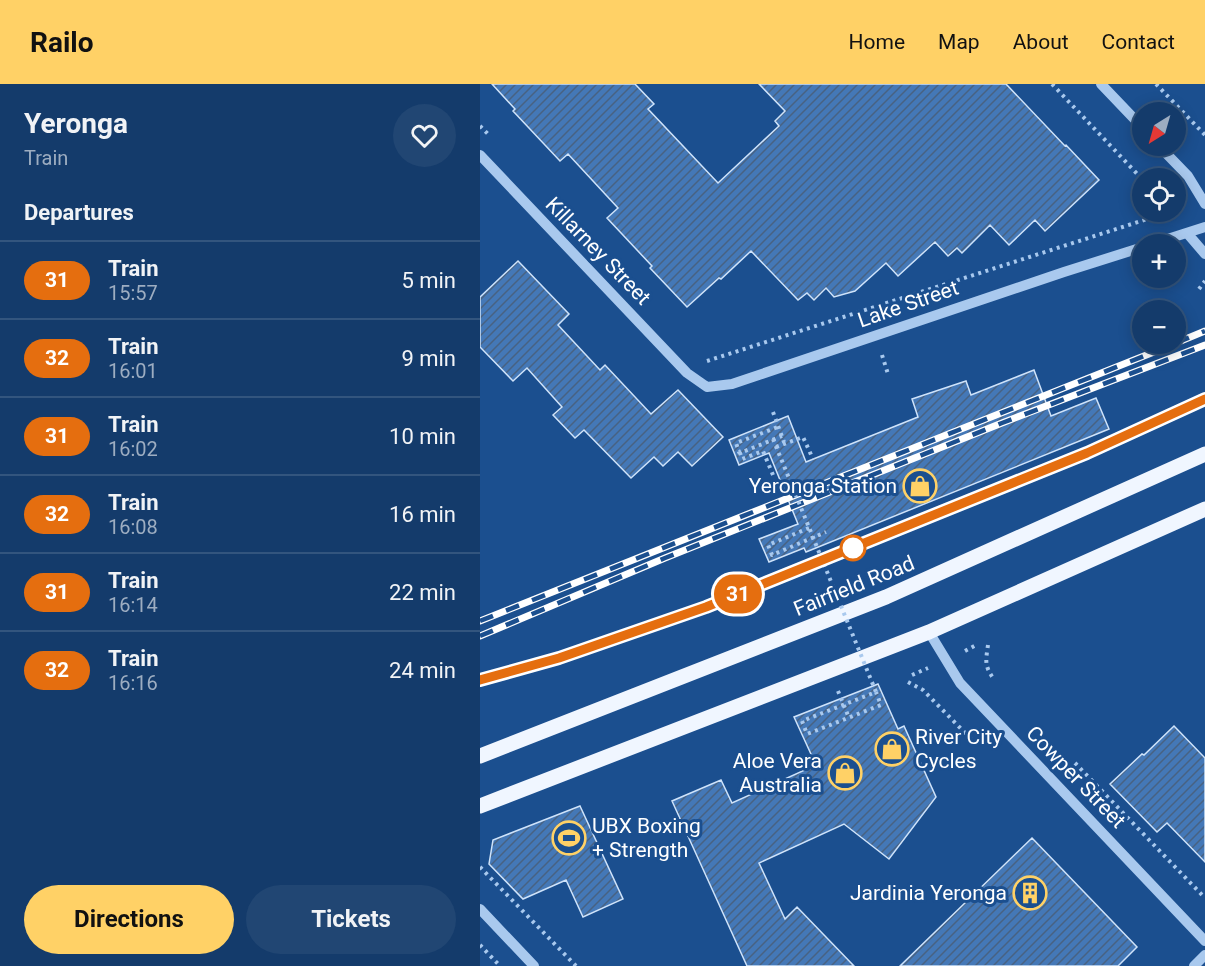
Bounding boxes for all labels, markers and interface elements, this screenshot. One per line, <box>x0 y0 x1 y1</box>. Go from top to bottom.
text: Railo <box>30 26 94 59</box>
text: Home <box>849 30 905 54</box>
text: Map <box>938 30 980 54</box>
text: About <box>1013 30 1069 54</box>
text: Contact <box>1102 30 1175 54</box>
north arrow <box>1132 102 1186 156</box>
map controls <box>1132 102 1186 354</box>
button: heart <box>393 104 456 167</box>
text: Yeronga <box>24 107 128 140</box>
text: Train <box>24 146 68 170</box>
button: locate <box>1132 168 1186 222</box>
street label: Killarney Street <box>541 192 655 310</box>
text: Departures <box>24 200 134 225</box>
button: + <box>1132 234 1186 288</box>
text: Train <box>108 256 159 281</box>
text: 31 <box>45 268 69 292</box>
text: 5 min <box>401 268 456 293</box>
street label: Lake Street <box>854 276 962 332</box>
text: 15:57 <box>108 281 158 305</box>
button: − <box>1132 300 1186 354</box>
text: Train <box>108 334 159 359</box>
text: 32 <box>45 346 69 370</box>
text: 9 min <box>401 346 456 371</box>
text: 16:01 <box>108 359 158 383</box>
text: Train <box>108 412 159 437</box>
text: 31 <box>45 424 69 448</box>
text: 10 min <box>389 424 456 449</box>
text: 16:02 <box>108 437 158 461</box>
shop icon: Yeronga Station <box>902 468 938 504</box>
place label: Yeronga Station <box>749 474 897 498</box>
text: Train <box>108 490 159 515</box>
text: 32 <box>45 502 69 526</box>
text: 16 min <box>389 502 456 527</box>
text: 16:08 <box>108 515 158 539</box>
unlabelled marker <box>840 535 866 561</box>
street label: Fairfield Road <box>790 551 918 621</box>
text: Train <box>108 568 159 593</box>
line badge: 31 <box>711 574 765 614</box>
text: 31 <box>45 580 69 604</box>
text: 22 min <box>389 580 456 605</box>
text: 31 <box>726 582 750 606</box>
text: 16:14 <box>108 593 158 617</box>
text: Train <box>108 646 159 671</box>
text: 32 <box>45 658 69 682</box>
text: 24 min <box>389 658 456 683</box>
text: 16:16 <box>108 671 158 695</box>
street label: Cowper Street <box>1021 721 1131 833</box>
place label: River City Cycles <box>915 725 1002 773</box>
shop icon: River City Cycles <box>874 731 910 767</box>
place label: Aloe Vera Australia <box>733 749 822 797</box>
shop icon: Aloe Vera Australia <box>827 755 863 791</box>
place label: UBX Boxing + Strength <box>592 814 701 862</box>
sports icon: UBX Boxing + Strength <box>551 820 587 856</box>
building icon: Jardinia Yeronga <box>1012 875 1048 911</box>
place label: Jardinia Yeronga <box>850 881 1007 905</box>
button: Directions <box>24 885 234 954</box>
button: Tickets <box>246 885 456 954</box>

